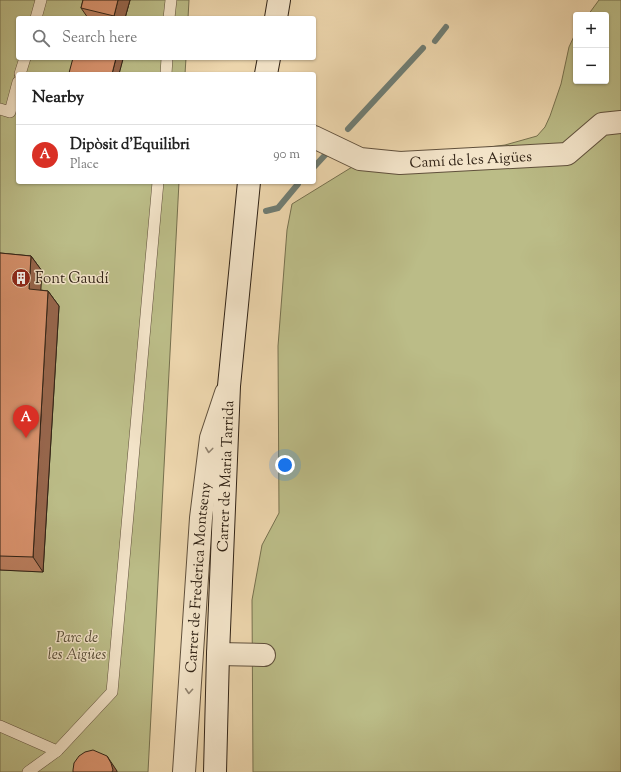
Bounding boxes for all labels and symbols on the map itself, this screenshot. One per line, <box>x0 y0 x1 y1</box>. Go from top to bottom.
street label: Camí de les Aigües <box>409 147 533 174</box>
building icon: Font Gaudí <box>10 267 32 289</box>
place label: Font Gaudí <box>35 269 109 290</box>
street label: Carrer de Maria Tarrida <box>213 400 240 552</box>
pin: A <box>13 405 39 438</box>
one-way arrow <box>205 447 214 453</box>
your location <box>275 455 295 475</box>
street label: Carrer de Frederica Montseny <box>182 480 217 674</box>
park label: Parc de les Aigües <box>48 628 106 666</box>
one-way arrow <box>185 688 194 694</box>

